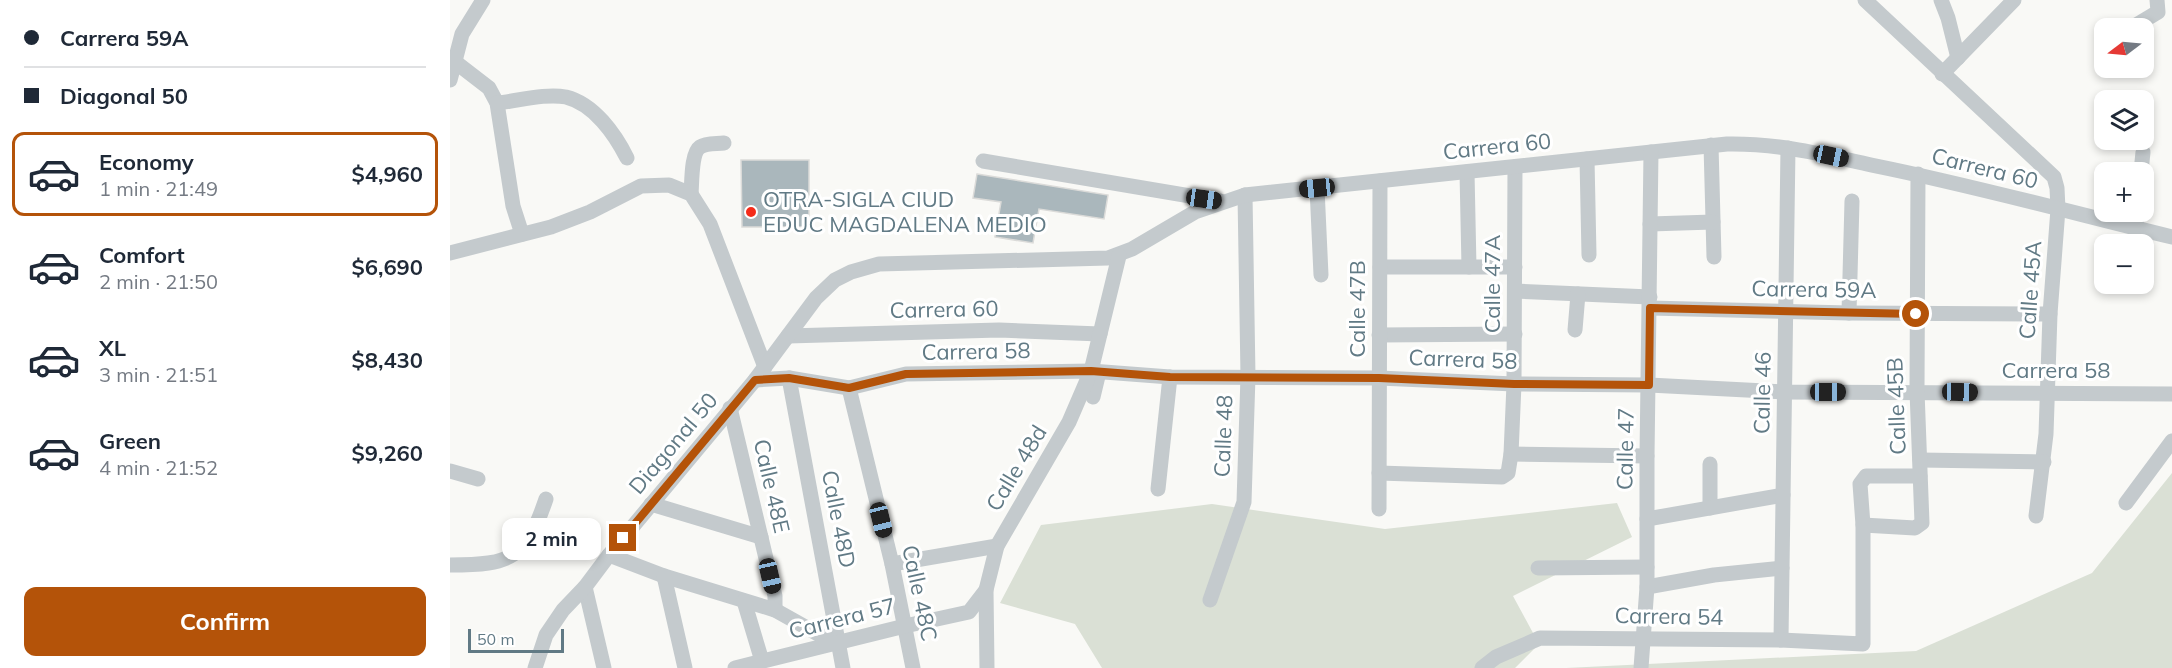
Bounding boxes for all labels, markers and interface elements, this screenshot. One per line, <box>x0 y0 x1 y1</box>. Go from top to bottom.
north arrow <box>2094 18 2154 78</box>
map controls <box>2094 18 2154 294</box>
text: Carrera 59A <box>60 24 189 52</box>
text: Diagonal 50 <box>60 82 188 110</box>
button: layers <box>2094 90 2154 150</box>
street label: Carrera 60 <box>1441 126 1553 166</box>
street label: Carrera 60 <box>1929 141 2041 195</box>
car <box>1812 143 1850 169</box>
icon: car <box>27 147 81 201</box>
text: Economy <box>99 148 194 176</box>
text: $4,960 <box>352 160 423 188</box>
button: + <box>2094 162 2154 222</box>
text: 1 min · 21:49 <box>99 176 218 201</box>
car <box>1298 177 1336 199</box>
place label: OTRA-SIGLA CIUD EDUC MAGDALENA MEDIO <box>763 185 1047 238</box>
car <box>1185 188 1223 210</box>
marker: OTRA-SIGLA CIUD EDUC MAGDALENA MEDIO <box>744 205 758 219</box>
button: − <box>2094 234 2154 294</box>
street label: Calle 47A <box>1478 235 1506 333</box>
icon: car <box>27 240 81 294</box>
street label: Calle 45A <box>2013 240 2047 340</box>
text: Comfort <box>99 241 185 269</box>
text: $6,690 <box>352 253 423 281</box>
street label: Calle 47B <box>1343 260 1371 358</box>
text: 2 min · 21:50 <box>99 269 218 294</box>
street label: Carrera 59A <box>1751 274 1877 304</box>
street label: Carrera 60 <box>889 294 999 324</box>
route start <box>1902 300 1929 327</box>
icon: car <box>27 333 81 387</box>
text: XL <box>99 334 126 362</box>
street label: Carrera 58 <box>921 336 1031 366</box>
street label: Carrera 58 <box>1408 343 1518 375</box>
text: $8,430 <box>352 346 423 374</box>
street label: Calle 46 <box>1747 352 1777 434</box>
street label: Carrera 58 <box>2002 356 2110 384</box>
street label: Calle 45B <box>1880 357 1912 455</box>
text: 3 min · 21:51 <box>99 362 218 387</box>
car <box>1810 383 1846 401</box>
car <box>1942 383 1978 401</box>
street label: Diagonal 50 <box>622 386 724 500</box>
street label: Calle 48 <box>1208 394 1238 478</box>
street label: Calle 47 <box>1610 408 1640 490</box>
street label: Calle 48d <box>979 420 1053 516</box>
icon: car <box>27 426 81 480</box>
text: Green <box>99 427 161 455</box>
street label: Calle 48E <box>748 436 796 536</box>
text: $9,260 <box>352 439 423 467</box>
text: 4 min · 21:52 <box>99 455 218 480</box>
street label: Calle 48D <box>816 468 862 570</box>
car <box>868 500 894 540</box>
callout: 2 min <box>503 517 602 559</box>
route end <box>609 524 636 551</box>
text: 2 min <box>525 526 578 551</box>
street label: Calle 48C <box>896 542 944 644</box>
car <box>757 556 783 596</box>
button: Confirm <box>24 587 426 656</box>
street label: Carrera 57 <box>786 591 898 645</box>
street label: Carrera 54 <box>1614 601 1724 631</box>
scale bar <box>468 626 564 654</box>
text: 50 m <box>477 629 514 649</box>

